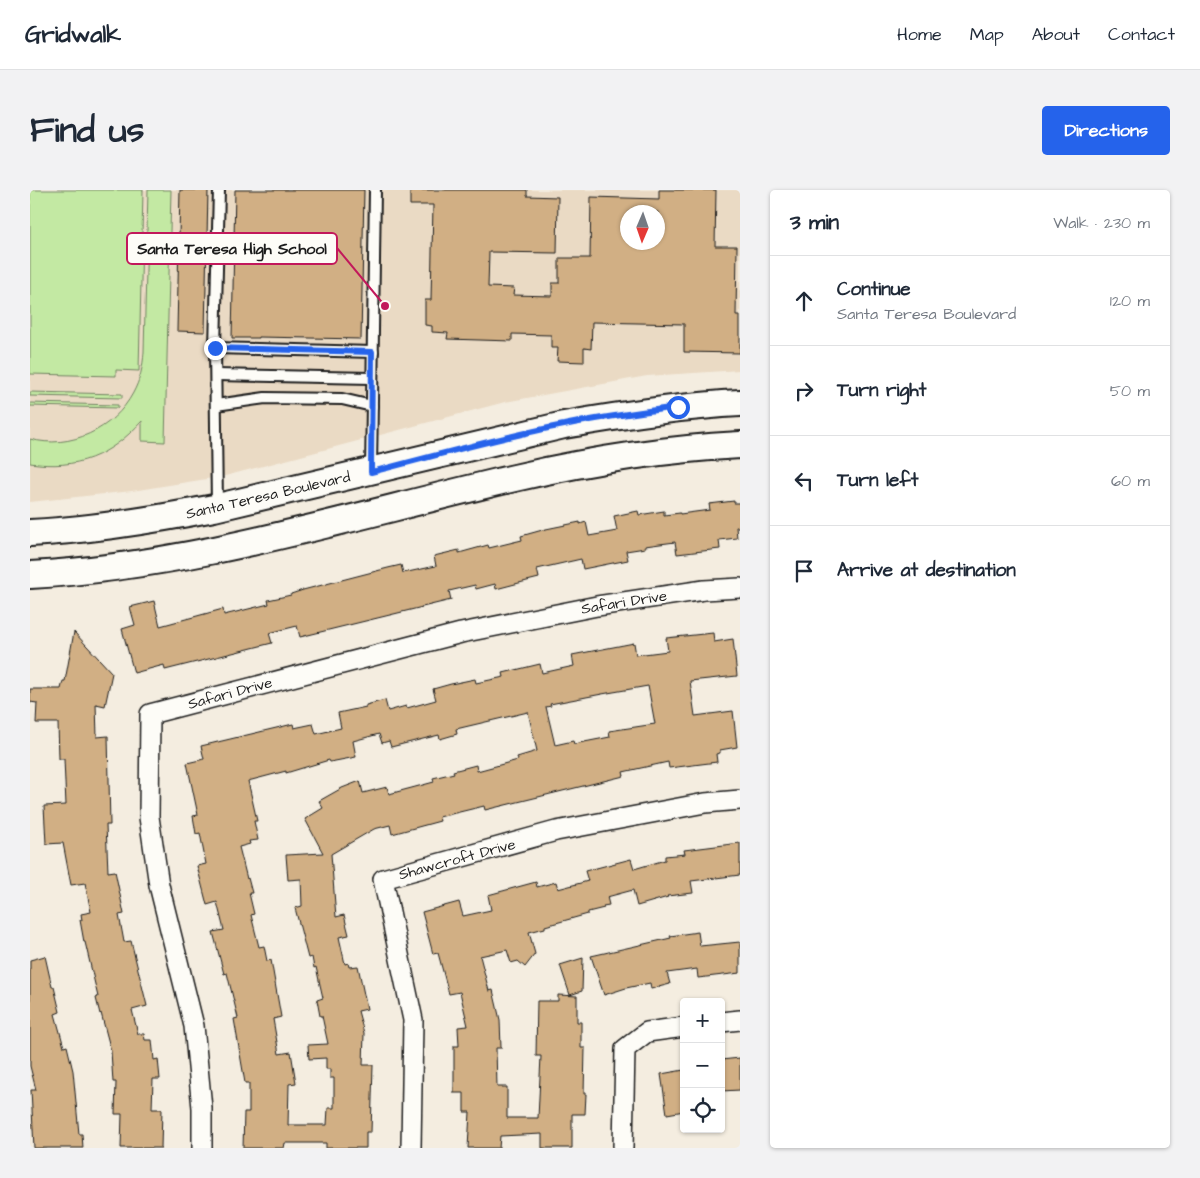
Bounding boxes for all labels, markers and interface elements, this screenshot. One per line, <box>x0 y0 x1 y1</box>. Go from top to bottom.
text: Gridwalk <box>25 18 121 52</box>
text: Home <box>897 22 942 47</box>
text: Map <box>970 22 1004 47</box>
text: About <box>1032 22 1080 47</box>
text: Contact <box>1108 22 1175 47</box>
text: Find us <box>30 106 144 155</box>
button: Directions <box>1042 106 1170 155</box>
north arrow <box>620 205 665 250</box>
text: 3 min <box>790 208 839 237</box>
text: Walk · 230 m <box>1053 212 1150 234</box>
callout: Santa Teresa High School <box>127 233 337 264</box>
text: Santa Teresa High School <box>136 238 327 262</box>
text: Continue <box>837 276 911 303</box>
icon: ahead <box>790 287 818 315</box>
text: 120 m <box>1110 290 1150 312</box>
text: Santa Teresa Boulevard <box>837 303 1016 325</box>
route end <box>204 337 227 360</box>
icon: right <box>790 377 818 405</box>
text: Turn right <box>837 377 926 404</box>
text: 50 m <box>1110 380 1150 402</box>
route start <box>667 396 690 419</box>
street label: Santa Teresa Boulevard <box>184 466 353 525</box>
icon: left <box>790 467 818 495</box>
text: Turn left <box>837 467 918 494</box>
text: 60 m <box>1111 470 1150 492</box>
icon: arrive <box>790 557 818 585</box>
text: Arrive at destination <box>837 557 1016 584</box>
street label: Safari Drive <box>580 585 668 620</box>
street label: Safari Drive <box>186 672 275 715</box>
street label: Shawcroft Drive <box>396 834 518 885</box>
map controls <box>680 998 725 1133</box>
button: + <box>680 998 725 1043</box>
button: − <box>680 1043 725 1088</box>
button: locate <box>680 1088 725 1133</box>

